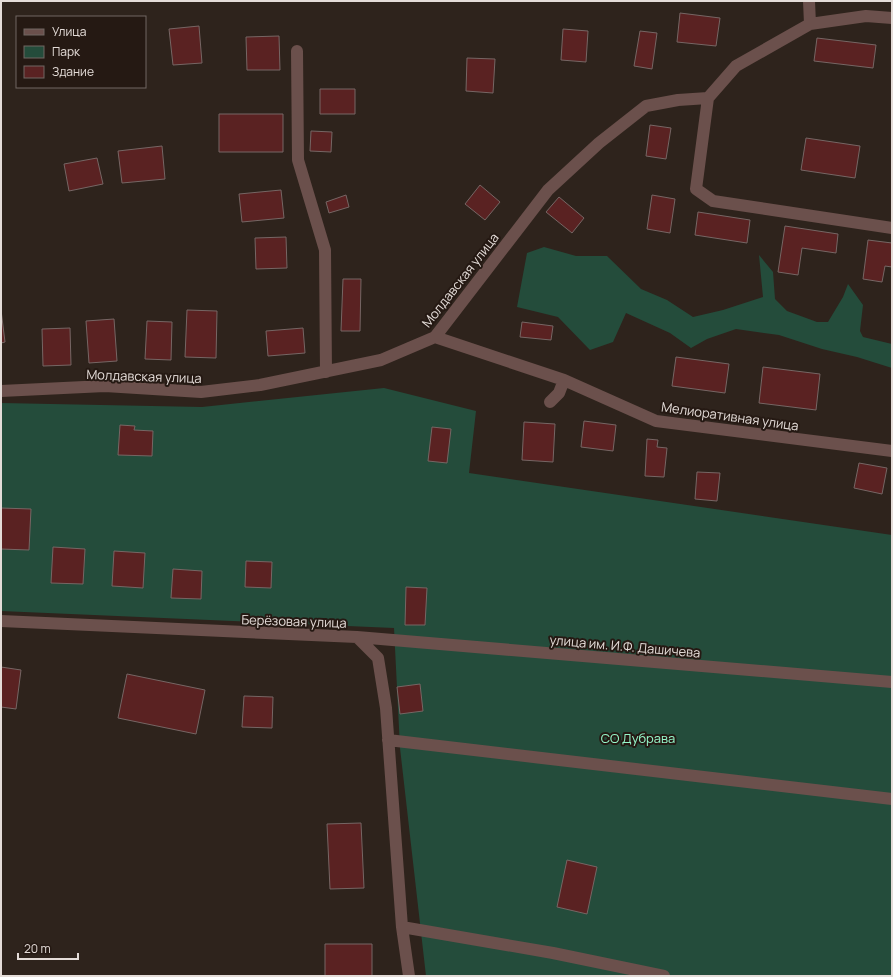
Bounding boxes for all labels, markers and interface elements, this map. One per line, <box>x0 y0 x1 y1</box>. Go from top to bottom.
legend <box>16 16 146 88</box>
text: Улица <box>52 23 86 40</box>
text: Парк <box>52 43 81 60</box>
text: Здание <box>52 63 94 80</box>
street label: Молдавская улица <box>417 229 503 331</box>
street label: Молдавская улица <box>86 365 202 387</box>
street label: Мелиоративная улица <box>660 397 800 435</box>
street label: Берёзовая улица <box>241 610 347 632</box>
street label: улица им. И.Ф. Дашичева <box>549 630 701 662</box>
park label: СО Дубрава <box>601 729 675 747</box>
scale bar <box>18 935 78 961</box>
text: 20 m <box>24 940 51 957</box>

